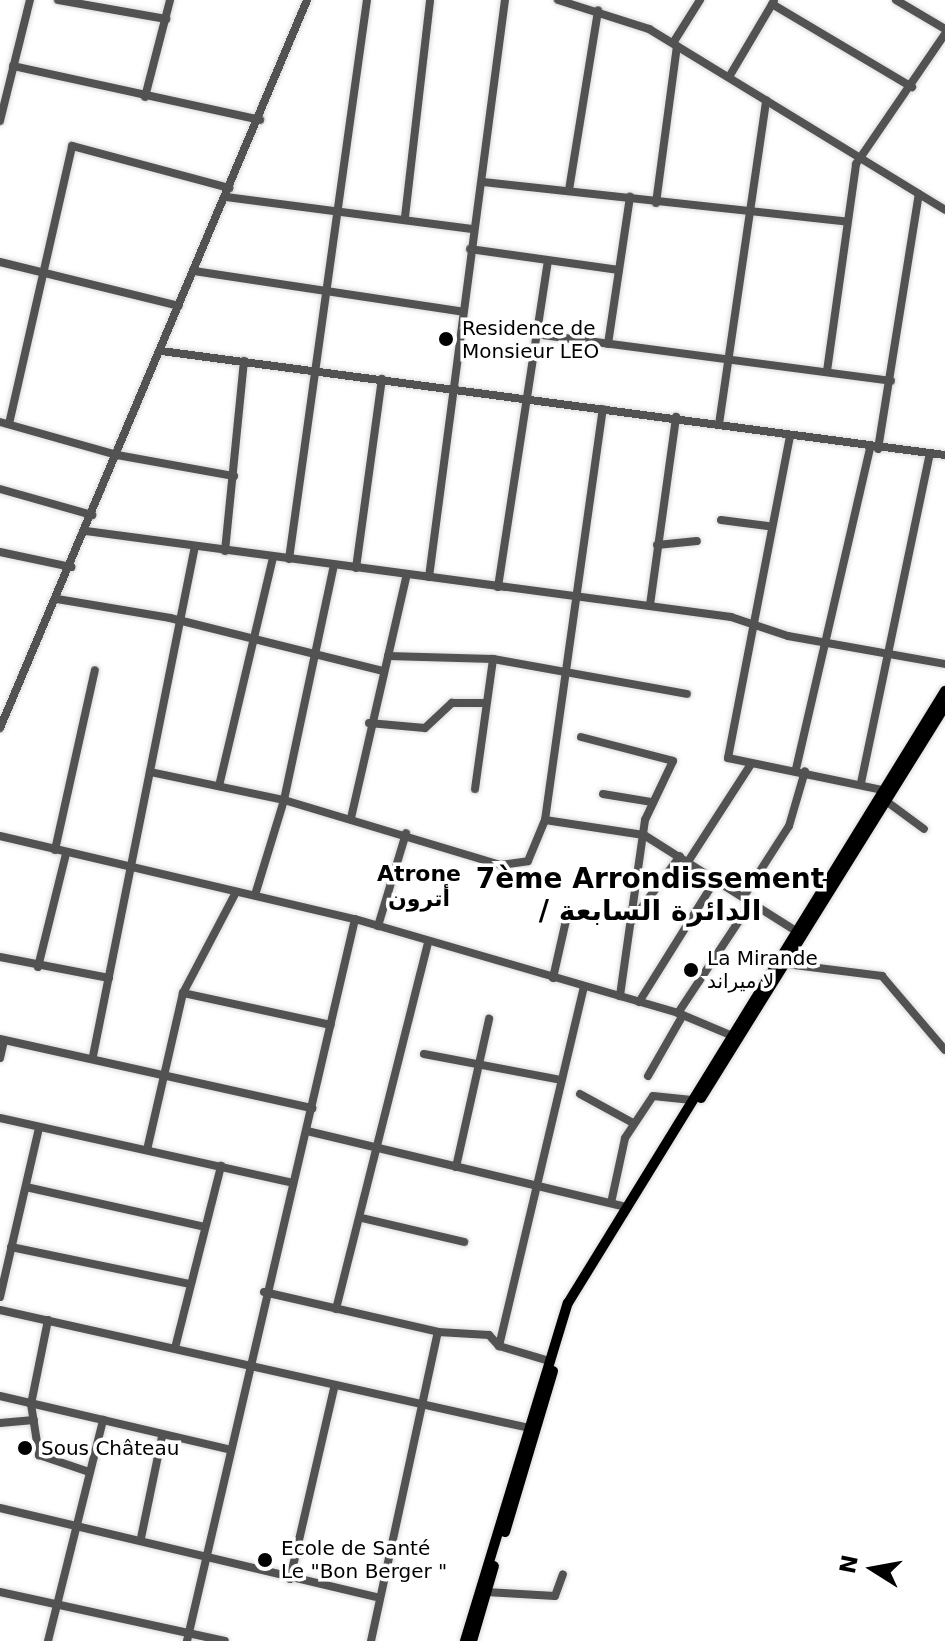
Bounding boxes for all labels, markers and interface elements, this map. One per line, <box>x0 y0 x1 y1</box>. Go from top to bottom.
place label: Residence de Monsieur LEO <box>462 316 599 363</box>
marker: Residence de Monsieur LEO <box>437 330 455 348</box>
district label: Atrone أترون <box>377 860 461 912</box>
district label: 7ème Arrondissement / الدائرة السابعة <box>476 862 824 928</box>
place label: La Mirande لا ميراند <box>707 946 818 993</box>
marker: La Mirande لا ميراند <box>682 961 700 979</box>
place label: Sous Château <box>41 1436 179 1460</box>
marker: Sous Château <box>16 1439 34 1457</box>
north arrow <box>833 1529 913 1609</box>
place label: Ecole de Santé Le "Bon Berger " <box>281 1536 447 1583</box>
marker: Ecole de Santé Le "Bon Berger " <box>256 1551 274 1569</box>
text: N <box>835 1553 863 1576</box>

